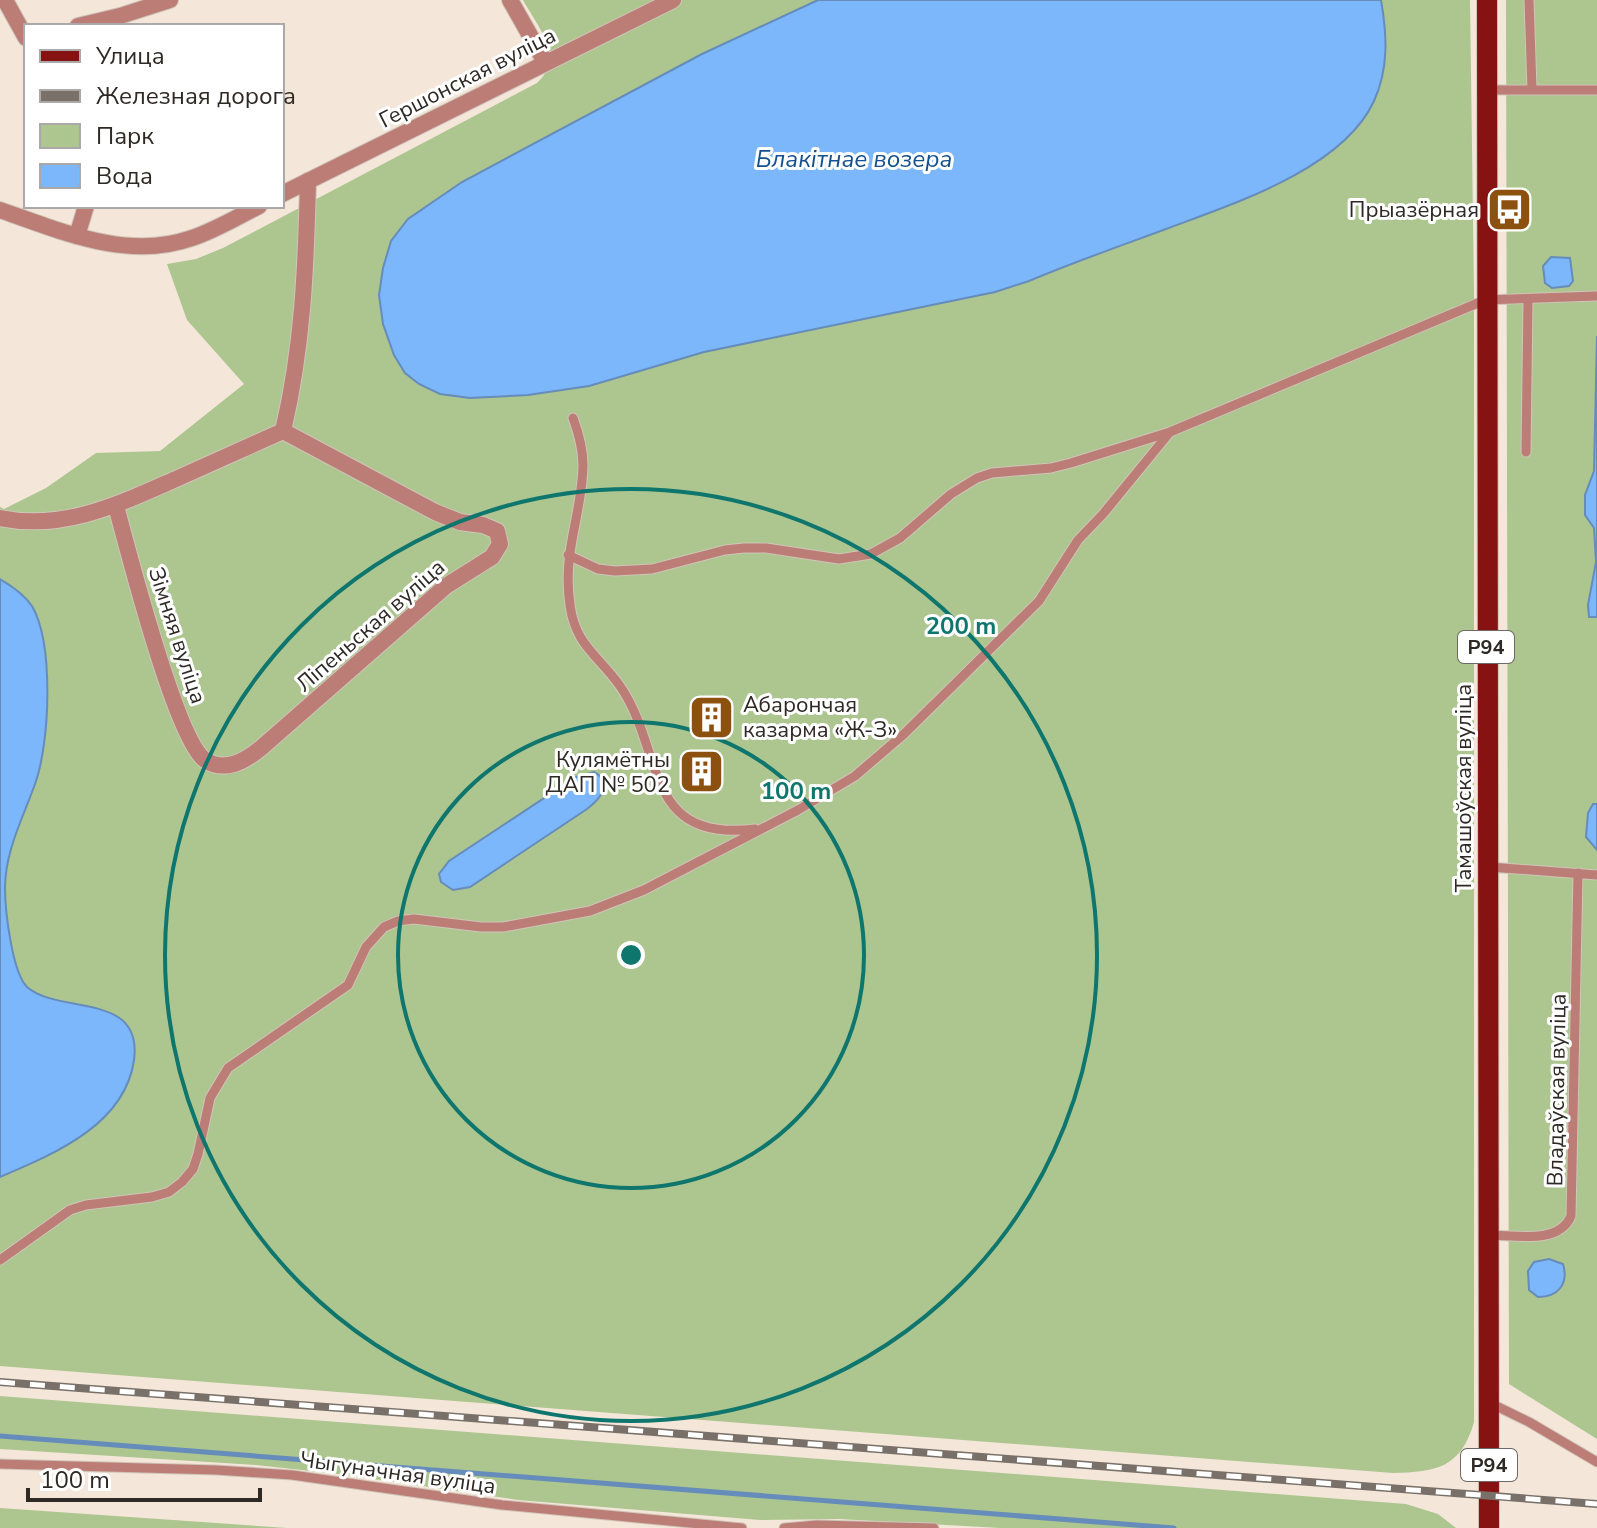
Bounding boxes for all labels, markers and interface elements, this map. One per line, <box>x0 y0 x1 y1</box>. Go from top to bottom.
street label: Гершонская вуліца <box>374 20 561 135</box>
legend <box>24 24 284 208</box>
text: Улица <box>95 40 165 72</box>
text: Железная дорога <box>96 80 296 112</box>
text: Парк <box>96 120 154 152</box>
water label: Блакітнае возера <box>756 143 952 175</box>
text: Вода <box>96 160 153 192</box>
bus stop icon: Прыазёрная <box>1486 185 1534 233</box>
place label: Прыазёрная <box>1349 195 1479 225</box>
street label: Ліпеньская вуліца <box>290 553 452 699</box>
street label: Зімняя вуліца <box>141 563 213 707</box>
text: 200 m <box>926 610 996 642</box>
road number: Р94 <box>1458 631 1514 663</box>
street label: Тамашоўская вуліца <box>1449 684 1479 892</box>
place label: Абарончая казарма «Ж-З» <box>743 690 897 745</box>
building icon: Абарончая казарма «Ж-З» <box>688 693 736 741</box>
place label: Кулямётны ДАП № 502 <box>546 745 670 800</box>
building icon: Кулямётны ДАП № 502 <box>677 748 725 796</box>
text: 100 m <box>761 775 831 807</box>
centre of rings <box>617 941 645 969</box>
street label: Владаўская вуліца <box>1540 993 1574 1187</box>
street label: Чыгуначная вуліца <box>298 1444 498 1502</box>
road number: Р94 <box>1461 1449 1517 1481</box>
scale bar <box>28 1452 260 1502</box>
text: 100 m <box>40 1464 110 1496</box>

